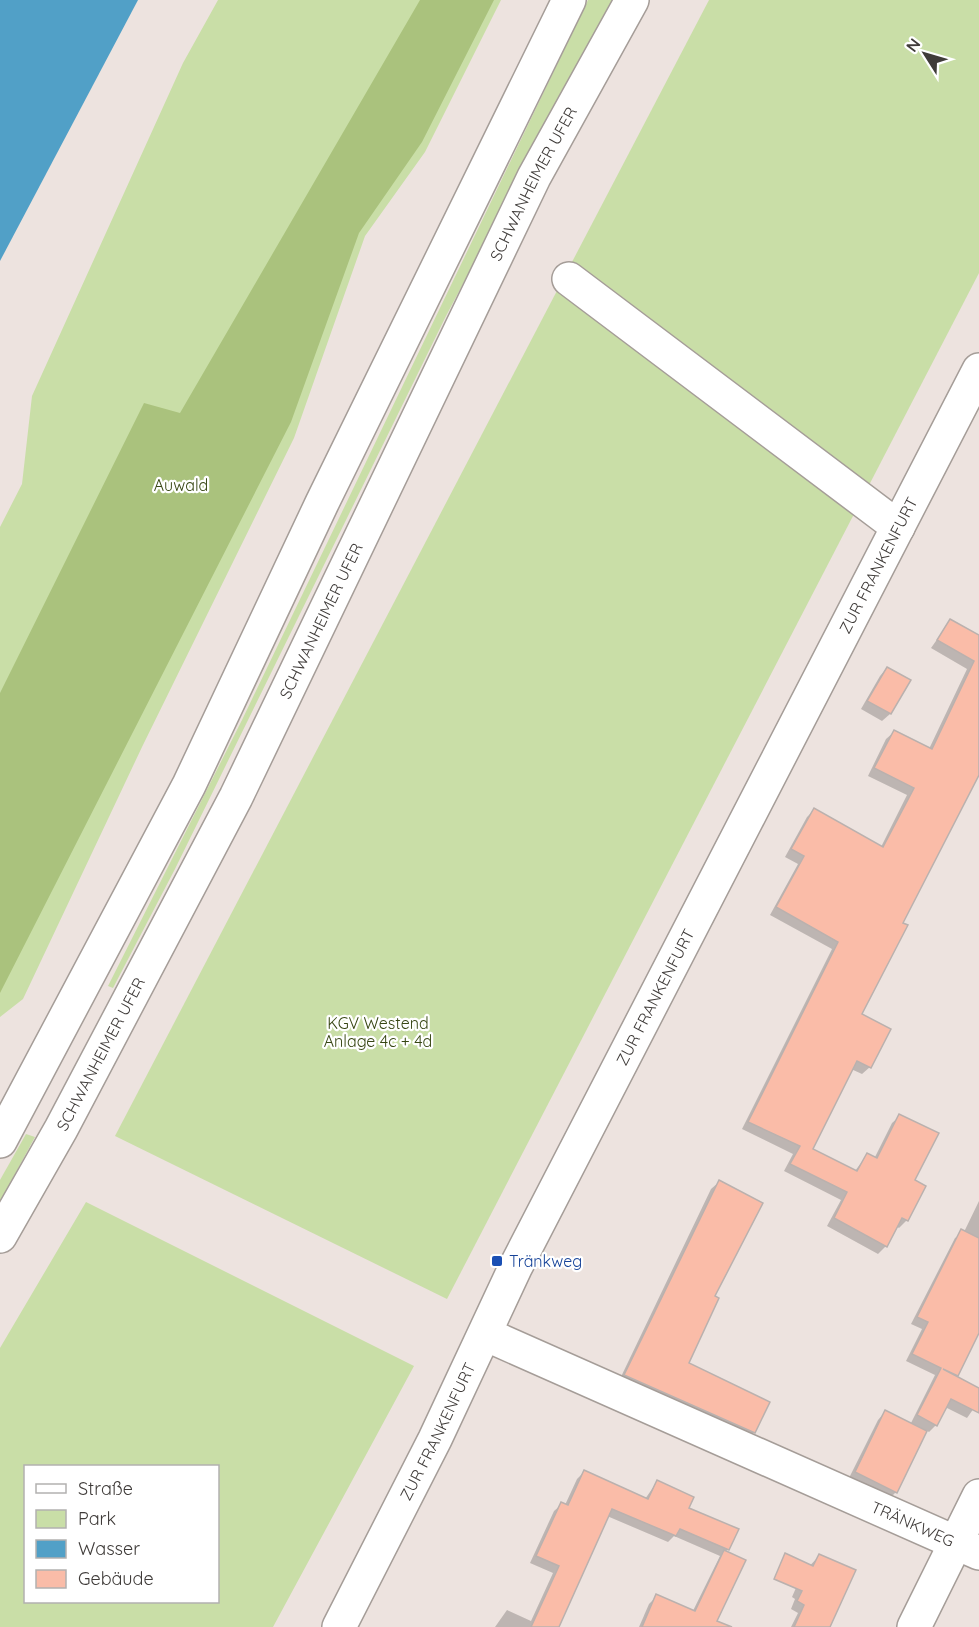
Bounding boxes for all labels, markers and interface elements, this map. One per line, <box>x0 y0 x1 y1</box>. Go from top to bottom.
north arrow <box>895 24 955 84</box>
text: N <box>901 34 925 56</box>
street label: SCHWANHEIMER UFER <box>485 103 581 264</box>
park label: Auwald <box>154 475 208 495</box>
street label: ZUR FRANKENFURT <box>835 493 922 637</box>
street label: SCHWANHEIMER UFER <box>275 540 367 702</box>
street label: ZUR FRANKENFURT <box>612 925 699 1069</box>
street label: SCHWANHEIMER UFER <box>52 974 149 1134</box>
park label: KGV Westend Anlage 4c + 4d <box>324 1013 432 1051</box>
place label: Tränkweg <box>509 1251 582 1271</box>
marker: Tränkweg <box>490 1254 504 1268</box>
street label: ZUR FRANKENFURT <box>395 1359 480 1504</box>
legend <box>24 1465 219 1603</box>
text: Straße <box>78 1477 133 1500</box>
street label: TRÄNKWEG <box>868 1497 958 1551</box>
text: Park <box>78 1507 116 1530</box>
text: Wasser <box>78 1537 140 1560</box>
text: Gebäude <box>78 1567 154 1590</box>

